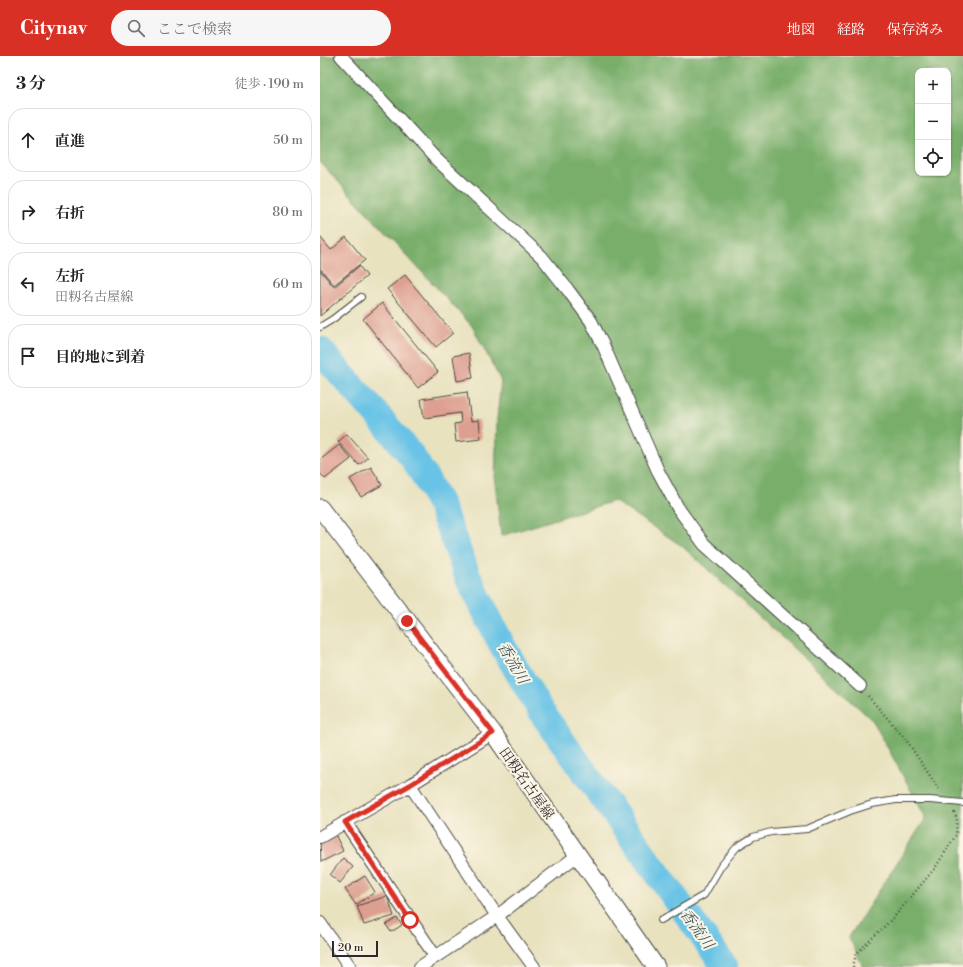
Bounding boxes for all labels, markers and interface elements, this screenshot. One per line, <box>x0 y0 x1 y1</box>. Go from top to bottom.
search box <box>111 10 391 46</box>
text: Citynav <box>20 16 87 40</box>
icon: search <box>125 17 147 39</box>
text: ここで検索 <box>157 20 232 39</box>
text: 地図 <box>787 21 815 39</box>
text: 経路 <box>837 21 865 39</box>
text: 保存済み <box>887 21 943 39</box>
map controls <box>915 68 951 176</box>
button: + <box>915 68 951 104</box>
text: 3 分 <box>16 73 46 95</box>
text: 徒歩 · 190 m <box>235 76 304 92</box>
button: − <box>915 104 951 140</box>
icon: ahead <box>17 129 39 151</box>
text: 直進 <box>55 132 85 151</box>
text: 50 m <box>273 132 303 148</box>
button: locate <box>915 140 951 176</box>
icon: right <box>17 201 39 223</box>
text: 右折 <box>55 204 85 223</box>
text: 80 m <box>272 204 303 220</box>
text: 左折 <box>55 267 85 286</box>
icon: left <box>17 273 39 295</box>
text: 60 m <box>272 276 303 292</box>
text: 田籾名古屋線 <box>55 289 133 305</box>
icon: arrive <box>17 345 39 367</box>
text: 目的地に到着 <box>55 348 145 367</box>
route end <box>398 612 416 630</box>
water label: 香流川 <box>493 639 533 689</box>
street label: 田籾名古屋線 <box>495 744 558 823</box>
water label: 香流川 <box>676 906 719 955</box>
route start <box>401 911 419 929</box>
scale bar <box>332 939 378 958</box>
text: 20 m <box>338 941 363 955</box>

